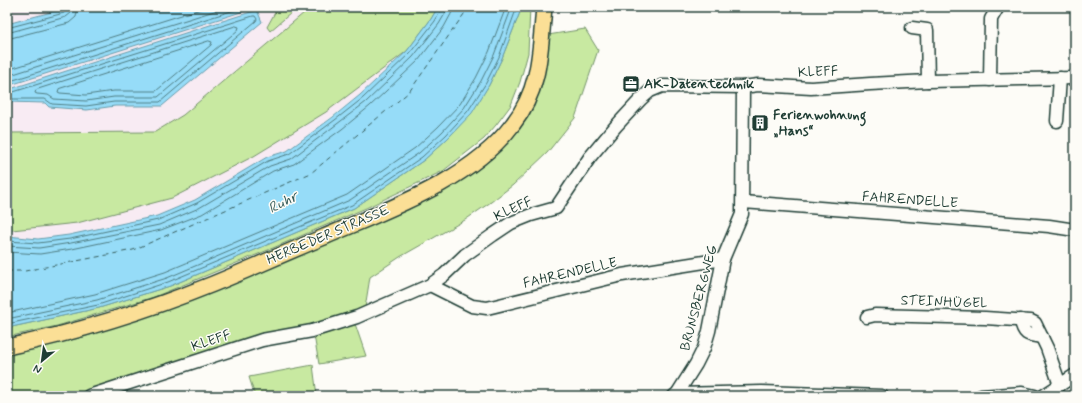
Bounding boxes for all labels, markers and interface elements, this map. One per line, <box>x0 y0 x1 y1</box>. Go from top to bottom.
street label: KLEFF <box>797 62 839 82</box>
office icon: AK-Datentechnik <box>621 74 641 94</box>
place label: AK-Datentechnik <box>644 75 754 93</box>
place label: Ferienwohnung „Hans“ <box>773 106 867 140</box>
building icon: Ferienwohnung „Hans“ <box>750 113 770 133</box>
water label: Ruhr <box>265 186 303 219</box>
street label: FAHRENDELLE <box>861 188 959 212</box>
street label: KLEFF <box>491 193 535 225</box>
street label: HERBEDER STRASSE <box>264 201 392 269</box>
street label: BRUNSBERGWEG <box>676 243 722 353</box>
street label: FAHRENDELLE <box>521 253 619 293</box>
street label: STEINHÜGEL <box>900 291 988 313</box>
street label: KLEFF <box>189 326 233 356</box>
north arrow <box>22 341 62 381</box>
text: N <box>31 361 44 377</box>

